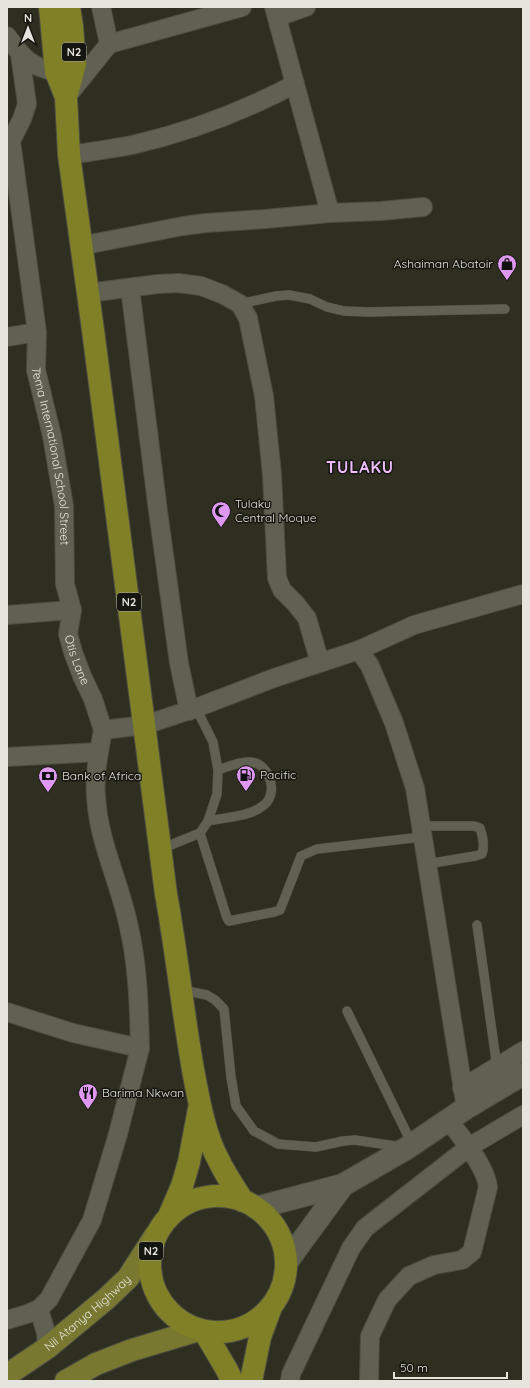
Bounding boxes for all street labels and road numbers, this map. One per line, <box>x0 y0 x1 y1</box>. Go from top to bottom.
road number: N2 <box>62 43 86 61</box>
street label: Tema International School Street <box>29 367 73 545</box>
road number: N2 <box>117 593 141 611</box>
street label: Otis Lane <box>62 633 93 687</box>
road number: N2 <box>139 1242 163 1260</box>
street label: Nii Atanya Highway <box>41 1271 134 1354</box>

